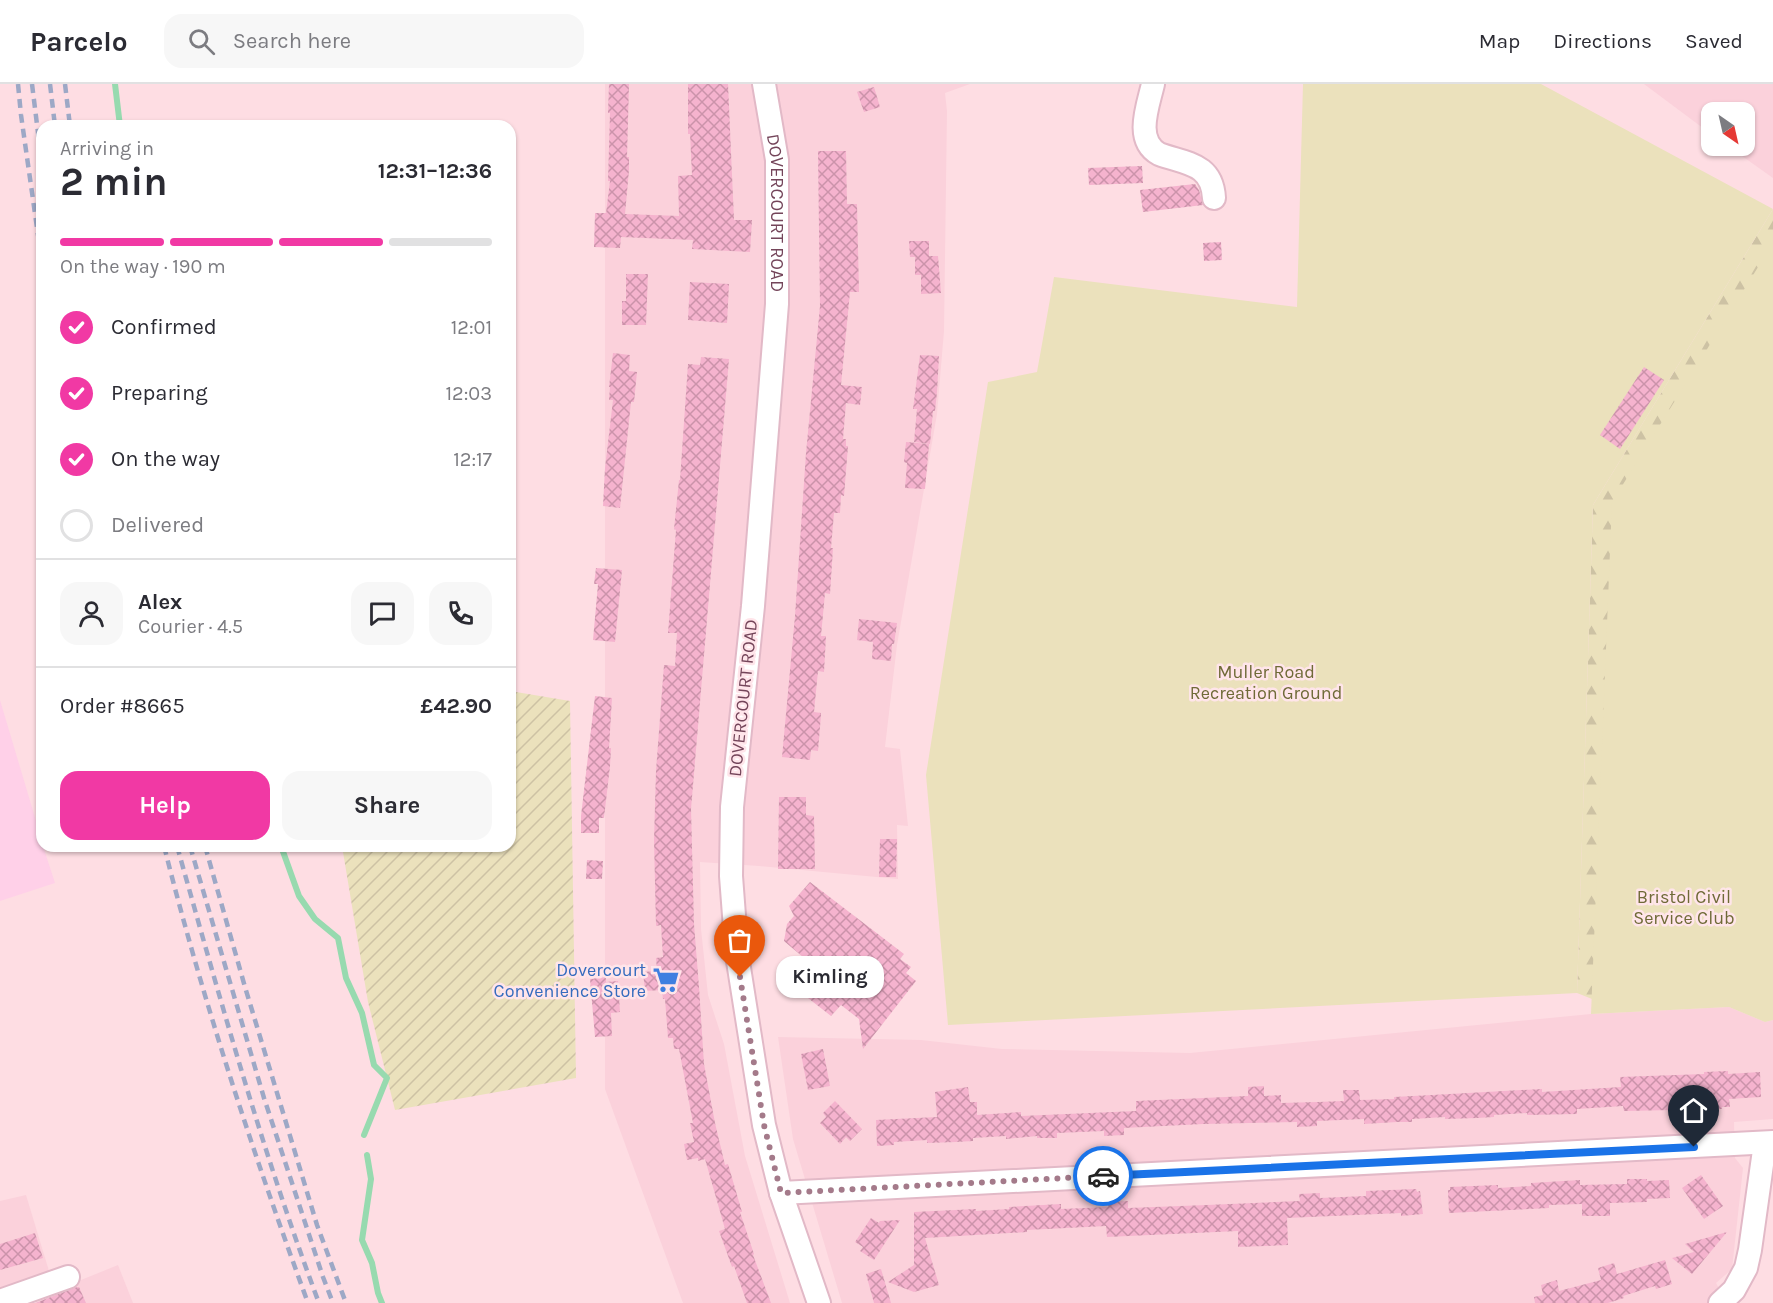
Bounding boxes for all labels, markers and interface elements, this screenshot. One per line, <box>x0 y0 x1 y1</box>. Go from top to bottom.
search box <box>164 14 584 68</box>
text: Parcelo <box>30 25 128 58</box>
icon: search <box>185 25 218 58</box>
text: Search here <box>233 28 351 54</box>
text: Map <box>1479 29 1520 53</box>
text: Directions <box>1553 29 1652 53</box>
text: Saved <box>1685 29 1743 53</box>
north arrow <box>1701 102 1755 156</box>
map controls <box>1701 102 1755 156</box>
street label: DOVERCOURT ROAD <box>762 132 788 292</box>
text: Arriving in <box>60 137 154 160</box>
text: 12:31–12:36 <box>378 158 492 184</box>
text: 2 min <box>60 159 168 205</box>
text: On the way · 190 m <box>60 255 226 278</box>
icon: check <box>60 311 93 344</box>
text: Confirmed <box>111 314 217 340</box>
text: 12:01 <box>451 316 492 339</box>
icon: check <box>60 377 93 410</box>
text: Preparing <box>111 380 208 406</box>
text: 12:03 <box>446 382 492 405</box>
icon: check <box>60 443 93 476</box>
text: On the way <box>111 446 220 472</box>
text: 12:17 <box>453 448 492 471</box>
text: Delivered <box>111 512 204 538</box>
button: person <box>60 582 123 645</box>
button: chat <box>351 582 414 645</box>
button: phone <box>429 582 492 645</box>
text: Alex <box>138 589 182 615</box>
text: Courier · 4.5 <box>138 615 243 638</box>
street label: DOVERCOURT ROAD <box>724 618 762 778</box>
park label: Muller Road Recreation Ground <box>1190 661 1342 704</box>
text: Order #8665 <box>60 693 185 719</box>
text: £42.90 <box>420 693 492 719</box>
button: Help <box>60 771 270 840</box>
button: Share <box>282 771 492 840</box>
park label: Bristol Civil Service Club <box>1633 886 1735 929</box>
pin <box>714 915 765 977</box>
icon: bag <box>723 924 756 957</box>
callout: Kimling <box>776 956 884 998</box>
place label: Dovercourt Convenience Store <box>494 959 646 1002</box>
supermarket icon: Dovercourt Convenience Store <box>651 965 681 995</box>
text: Kimling <box>792 965 868 988</box>
pin <box>1668 1085 1719 1147</box>
icon: home <box>1677 1094 1710 1127</box>
courier <box>1073 1146 1133 1206</box>
icon: car <box>1087 1160 1120 1193</box>

